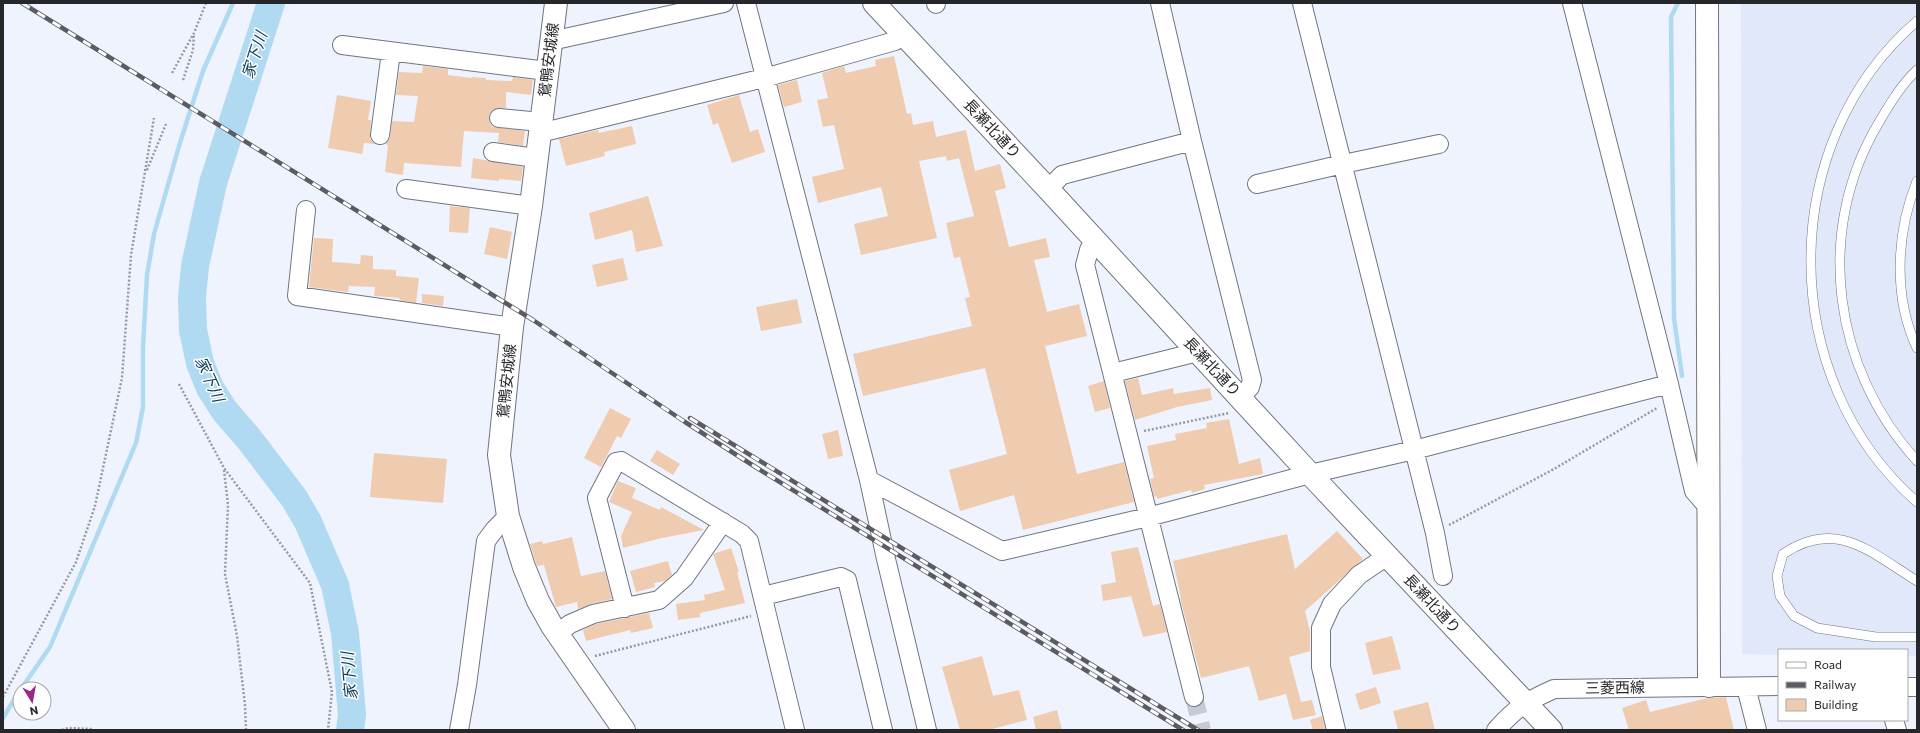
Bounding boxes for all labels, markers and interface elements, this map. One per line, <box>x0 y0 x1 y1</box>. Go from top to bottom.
street label: 鴛鴨安城線 <box>535 22 562 98</box>
water label: 家下川 <box>237 27 271 81</box>
street label: 長瀬北通り <box>961 95 1025 162</box>
street label: 長瀬北通り <box>1181 333 1245 400</box>
street label: 鴛鴨安城線 <box>493 343 519 419</box>
water label: 家下川 <box>192 353 230 406</box>
street label: 長瀬北通り <box>1401 570 1465 637</box>
water label: 家下川 <box>337 649 360 701</box>
legend <box>1778 649 1908 721</box>
text: Road <box>1814 657 1842 671</box>
street label: 三菱西線 <box>1585 677 1645 697</box>
text: Railway <box>1814 677 1856 691</box>
north arrow <box>12 681 52 721</box>
text: Building <box>1814 697 1858 711</box>
text: N <box>29 704 39 718</box>

